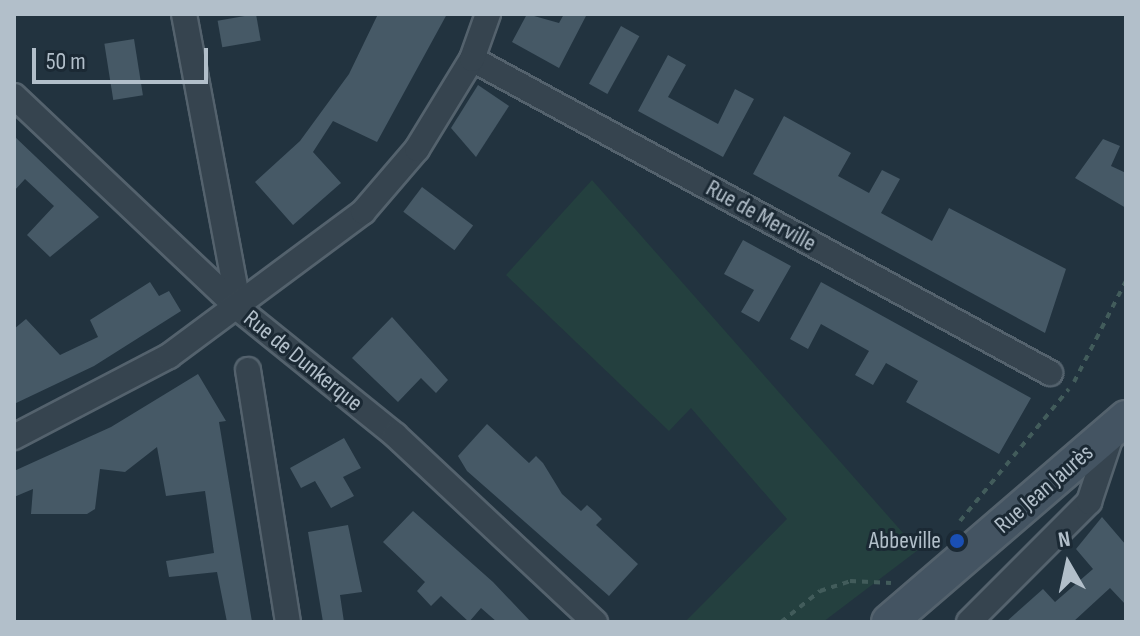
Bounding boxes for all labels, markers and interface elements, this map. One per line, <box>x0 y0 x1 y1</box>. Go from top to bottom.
scale bar <box>36 32 212 82</box>
text: 50 m <box>46 47 86 76</box>
street label: Rue de Merville <box>701 174 821 258</box>
street label: Rue de Dunkerque <box>238 304 368 418</box>
street label: Rue Jean Jaurès <box>989 438 1099 540</box>
north arrow <box>1028 524 1108 604</box>
text: N <box>1056 526 1072 554</box>
place label: Abbeville <box>869 527 941 555</box>
marker: Abbeville <box>948 532 966 550</box>

